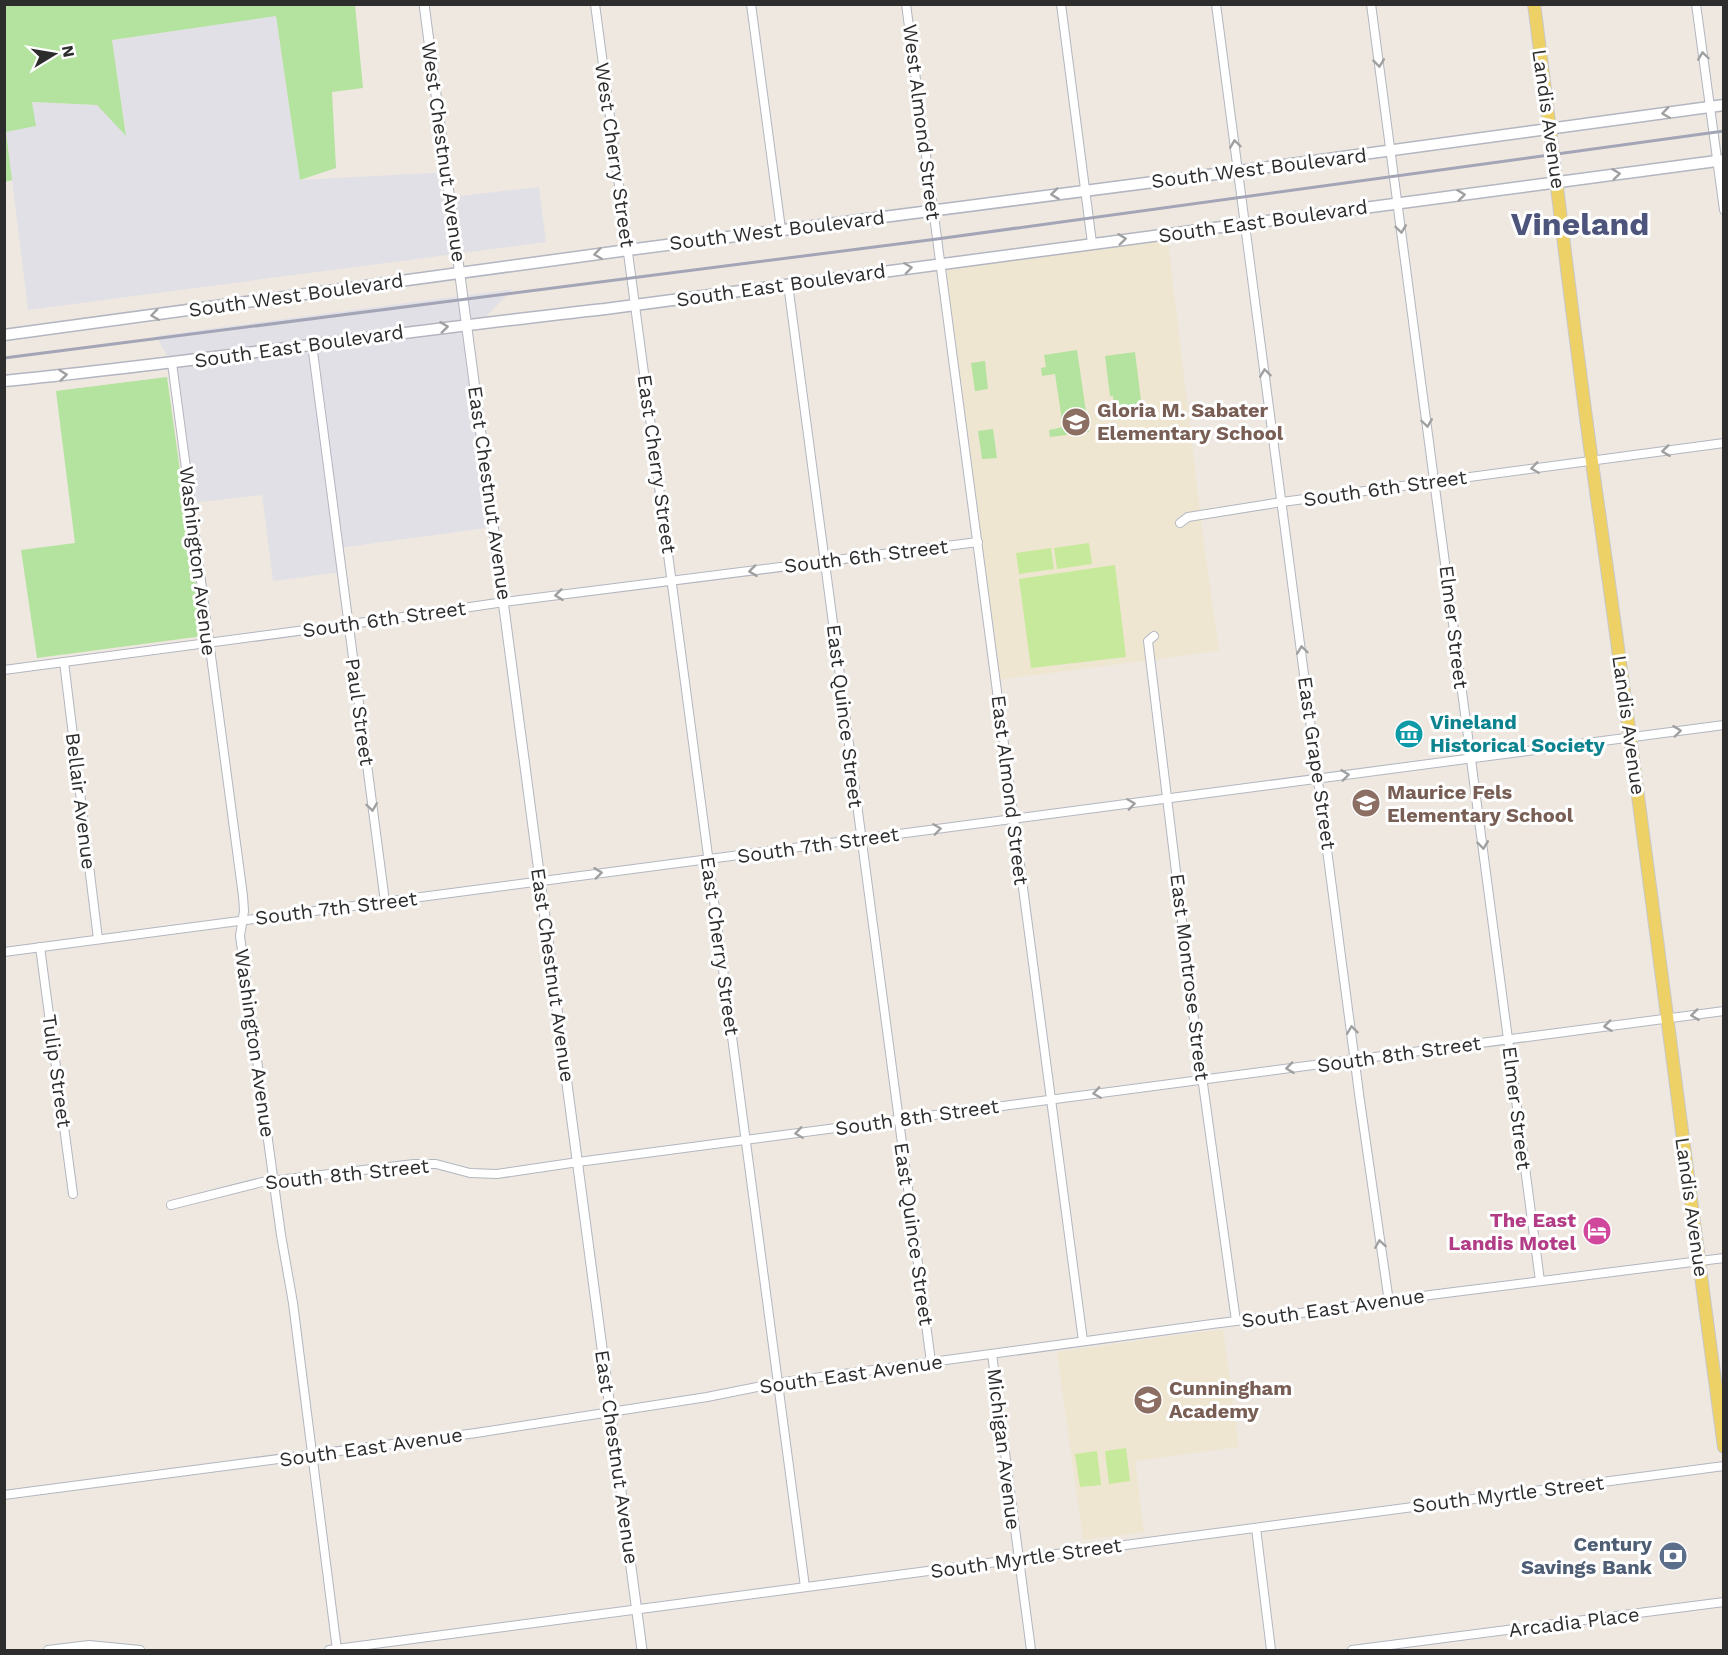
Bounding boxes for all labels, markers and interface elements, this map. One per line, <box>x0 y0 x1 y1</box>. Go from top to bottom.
street label: West Almond Street <box>898 23 946 222</box>
north arrow <box>24 24 84 84</box>
street label: West Chestnut Avenue <box>417 40 471 264</box>
text: N <box>58 44 79 59</box>
street label: Landis Avenue <box>1527 48 1571 190</box>
one-way arrow <box>1697 51 1709 60</box>
one-way arrow <box>1372 58 1385 67</box>
street label: West Cherry Street <box>590 61 640 250</box>
one-way arrow <box>1661 107 1670 119</box>
one-way arrow <box>1230 140 1242 149</box>
street label: South West Boulevard <box>1150 143 1368 193</box>
one-way arrow <box>1611 169 1620 181</box>
one-way arrow <box>1051 187 1060 200</box>
one-way arrow <box>1457 189 1466 201</box>
street label: South East Boulevard <box>1157 194 1369 248</box>
street label: South West Boulevard <box>668 205 886 255</box>
district label: Vineland <box>1511 205 1649 243</box>
one-way arrow <box>1395 225 1407 234</box>
one-way arrow <box>1118 234 1127 246</box>
one-way arrow <box>593 247 602 259</box>
street label: South East Boulevard <box>675 258 887 312</box>
one-way arrow <box>903 262 913 274</box>
street label: South West Boulevard <box>187 268 405 322</box>
one-way arrow <box>150 308 159 320</box>
street label: South East Boulevard <box>193 319 405 373</box>
one-way arrow <box>439 322 448 334</box>
one-way arrow <box>1259 368 1272 378</box>
one-way arrow <box>58 369 67 382</box>
street label: East Cherry Street <box>633 373 682 556</box>
street label: East Chestnut Avenue <box>463 384 517 602</box>
place label: Gloria M. Sabater Elementary School <box>1097 398 1284 445</box>
school or university icon: Gloria M. Sabater Elementary School <box>1060 406 1092 438</box>
one-way arrow <box>1421 418 1433 427</box>
one-way arrow <box>1661 444 1670 456</box>
one-way arrow <box>1530 462 1539 474</box>
street label: Washington Avenue <box>174 465 222 657</box>
street label: South 6th Street <box>1302 465 1469 511</box>
street label: South 6th Street <box>783 534 950 578</box>
one-way arrow <box>748 564 757 576</box>
street label: Elmer Street <box>1435 564 1474 691</box>
one-way arrow <box>555 589 564 601</box>
street label: South 6th Street <box>301 596 468 642</box>
street label: East Quince Street <box>822 623 868 810</box>
one-way arrow <box>1297 645 1309 654</box>
street label: Landis Avenue <box>1607 654 1651 796</box>
street label: Paul Street <box>341 657 380 768</box>
street label: East Grape Street <box>1293 675 1341 852</box>
street label: East Almond Street <box>986 694 1034 887</box>
place label: Vineland Historical Society <box>1430 710 1606 757</box>
museum icon: Vineland Historical Society <box>1393 718 1425 750</box>
one-way arrow <box>1673 726 1682 738</box>
street label: Bellair Avenue <box>61 731 101 871</box>
one-way arrow <box>1340 769 1349 782</box>
place label: Maurice Fels Elementary School <box>1387 780 1574 827</box>
school or university icon: Maurice Fels Elementary School <box>1350 787 1382 819</box>
one-way arrow <box>1126 799 1135 811</box>
one-way arrow <box>365 803 378 812</box>
street label: South 7th Street <box>736 822 901 868</box>
one-way arrow <box>933 824 942 836</box>
one-way arrow <box>1476 840 1488 850</box>
street label: East Cherry Street <box>696 855 745 1038</box>
street label: East Chestnut Avenue <box>526 866 580 1084</box>
one-way arrow <box>594 868 603 880</box>
street label: East Montrose Street <box>1165 872 1215 1082</box>
street label: South 7th Street <box>254 886 419 930</box>
street label: Washington Avenue <box>230 947 280 1139</box>
one-way arrow <box>1690 1009 1699 1021</box>
street label: Tulip Street <box>37 1013 77 1130</box>
one-way arrow <box>1604 1020 1613 1032</box>
one-way arrow <box>1346 1026 1359 1035</box>
street label: South 8th Street <box>1316 1031 1483 1077</box>
street label: Elmer Street <box>1498 1045 1537 1172</box>
one-way arrow <box>1285 1062 1295 1074</box>
one-way arrow <box>1092 1087 1101 1099</box>
street label: South 8th Street <box>834 1094 1001 1140</box>
one-way arrow <box>795 1127 804 1139</box>
street label: Landis Avenue <box>1670 1136 1714 1278</box>
street label: East Quince Street <box>889 1141 939 1328</box>
street label: South 8th Street <box>264 1153 431 1195</box>
place label: The East Landis Motel <box>1448 1208 1576 1255</box>
hotel icon: The East Landis Motel <box>1581 1215 1613 1247</box>
one-way arrow <box>1374 1240 1387 1250</box>
street label: South East Avenue <box>1240 1283 1426 1333</box>
street label: East Chestnut Avenue <box>590 1348 644 1566</box>
street label: South East Avenue <box>758 1349 944 1399</box>
street label: Michigan Avenue <box>982 1367 1026 1531</box>
place label: Cunningham Academy <box>1169 1376 1292 1423</box>
school or university icon: Cunningham Academy <box>1132 1384 1164 1416</box>
street label: South East Avenue <box>278 1422 464 1472</box>
street label: South Myrtle Street <box>1411 1470 1606 1518</box>
place label: Century Savings Bank <box>1521 1532 1653 1579</box>
street label: South Myrtle Street <box>929 1533 1124 1583</box>
bank icon: Century Savings Bank <box>1657 1540 1689 1572</box>
street label: Arcadia Place <box>1507 1602 1641 1642</box>

